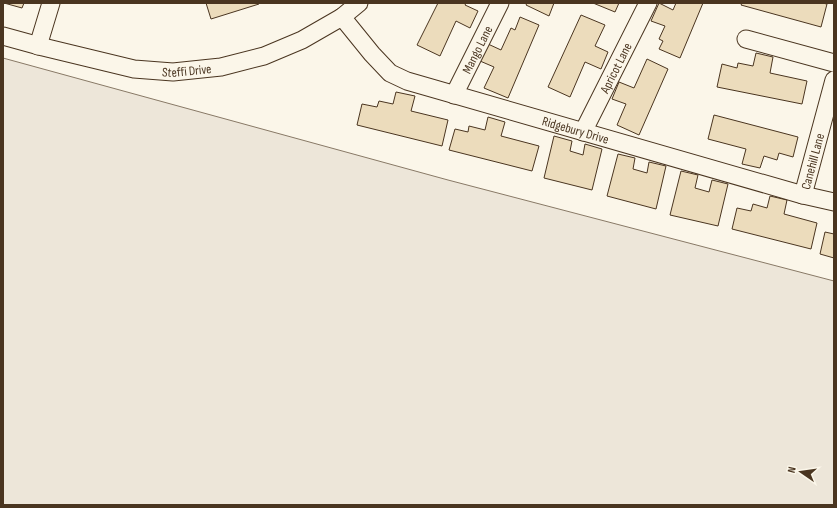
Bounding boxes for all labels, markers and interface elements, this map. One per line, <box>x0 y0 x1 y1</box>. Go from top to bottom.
street label: Mango Lane <box>459 23 496 76</box>
street label: Apricot Lane <box>596 40 636 97</box>
street label: Steffi Drive <box>161 61 212 81</box>
street label: Ridgebury Drive <box>540 113 611 148</box>
street label: Canehill Lane <box>798 132 828 191</box>
north arrow <box>781 452 821 492</box>
text: N <box>785 465 799 474</box>

